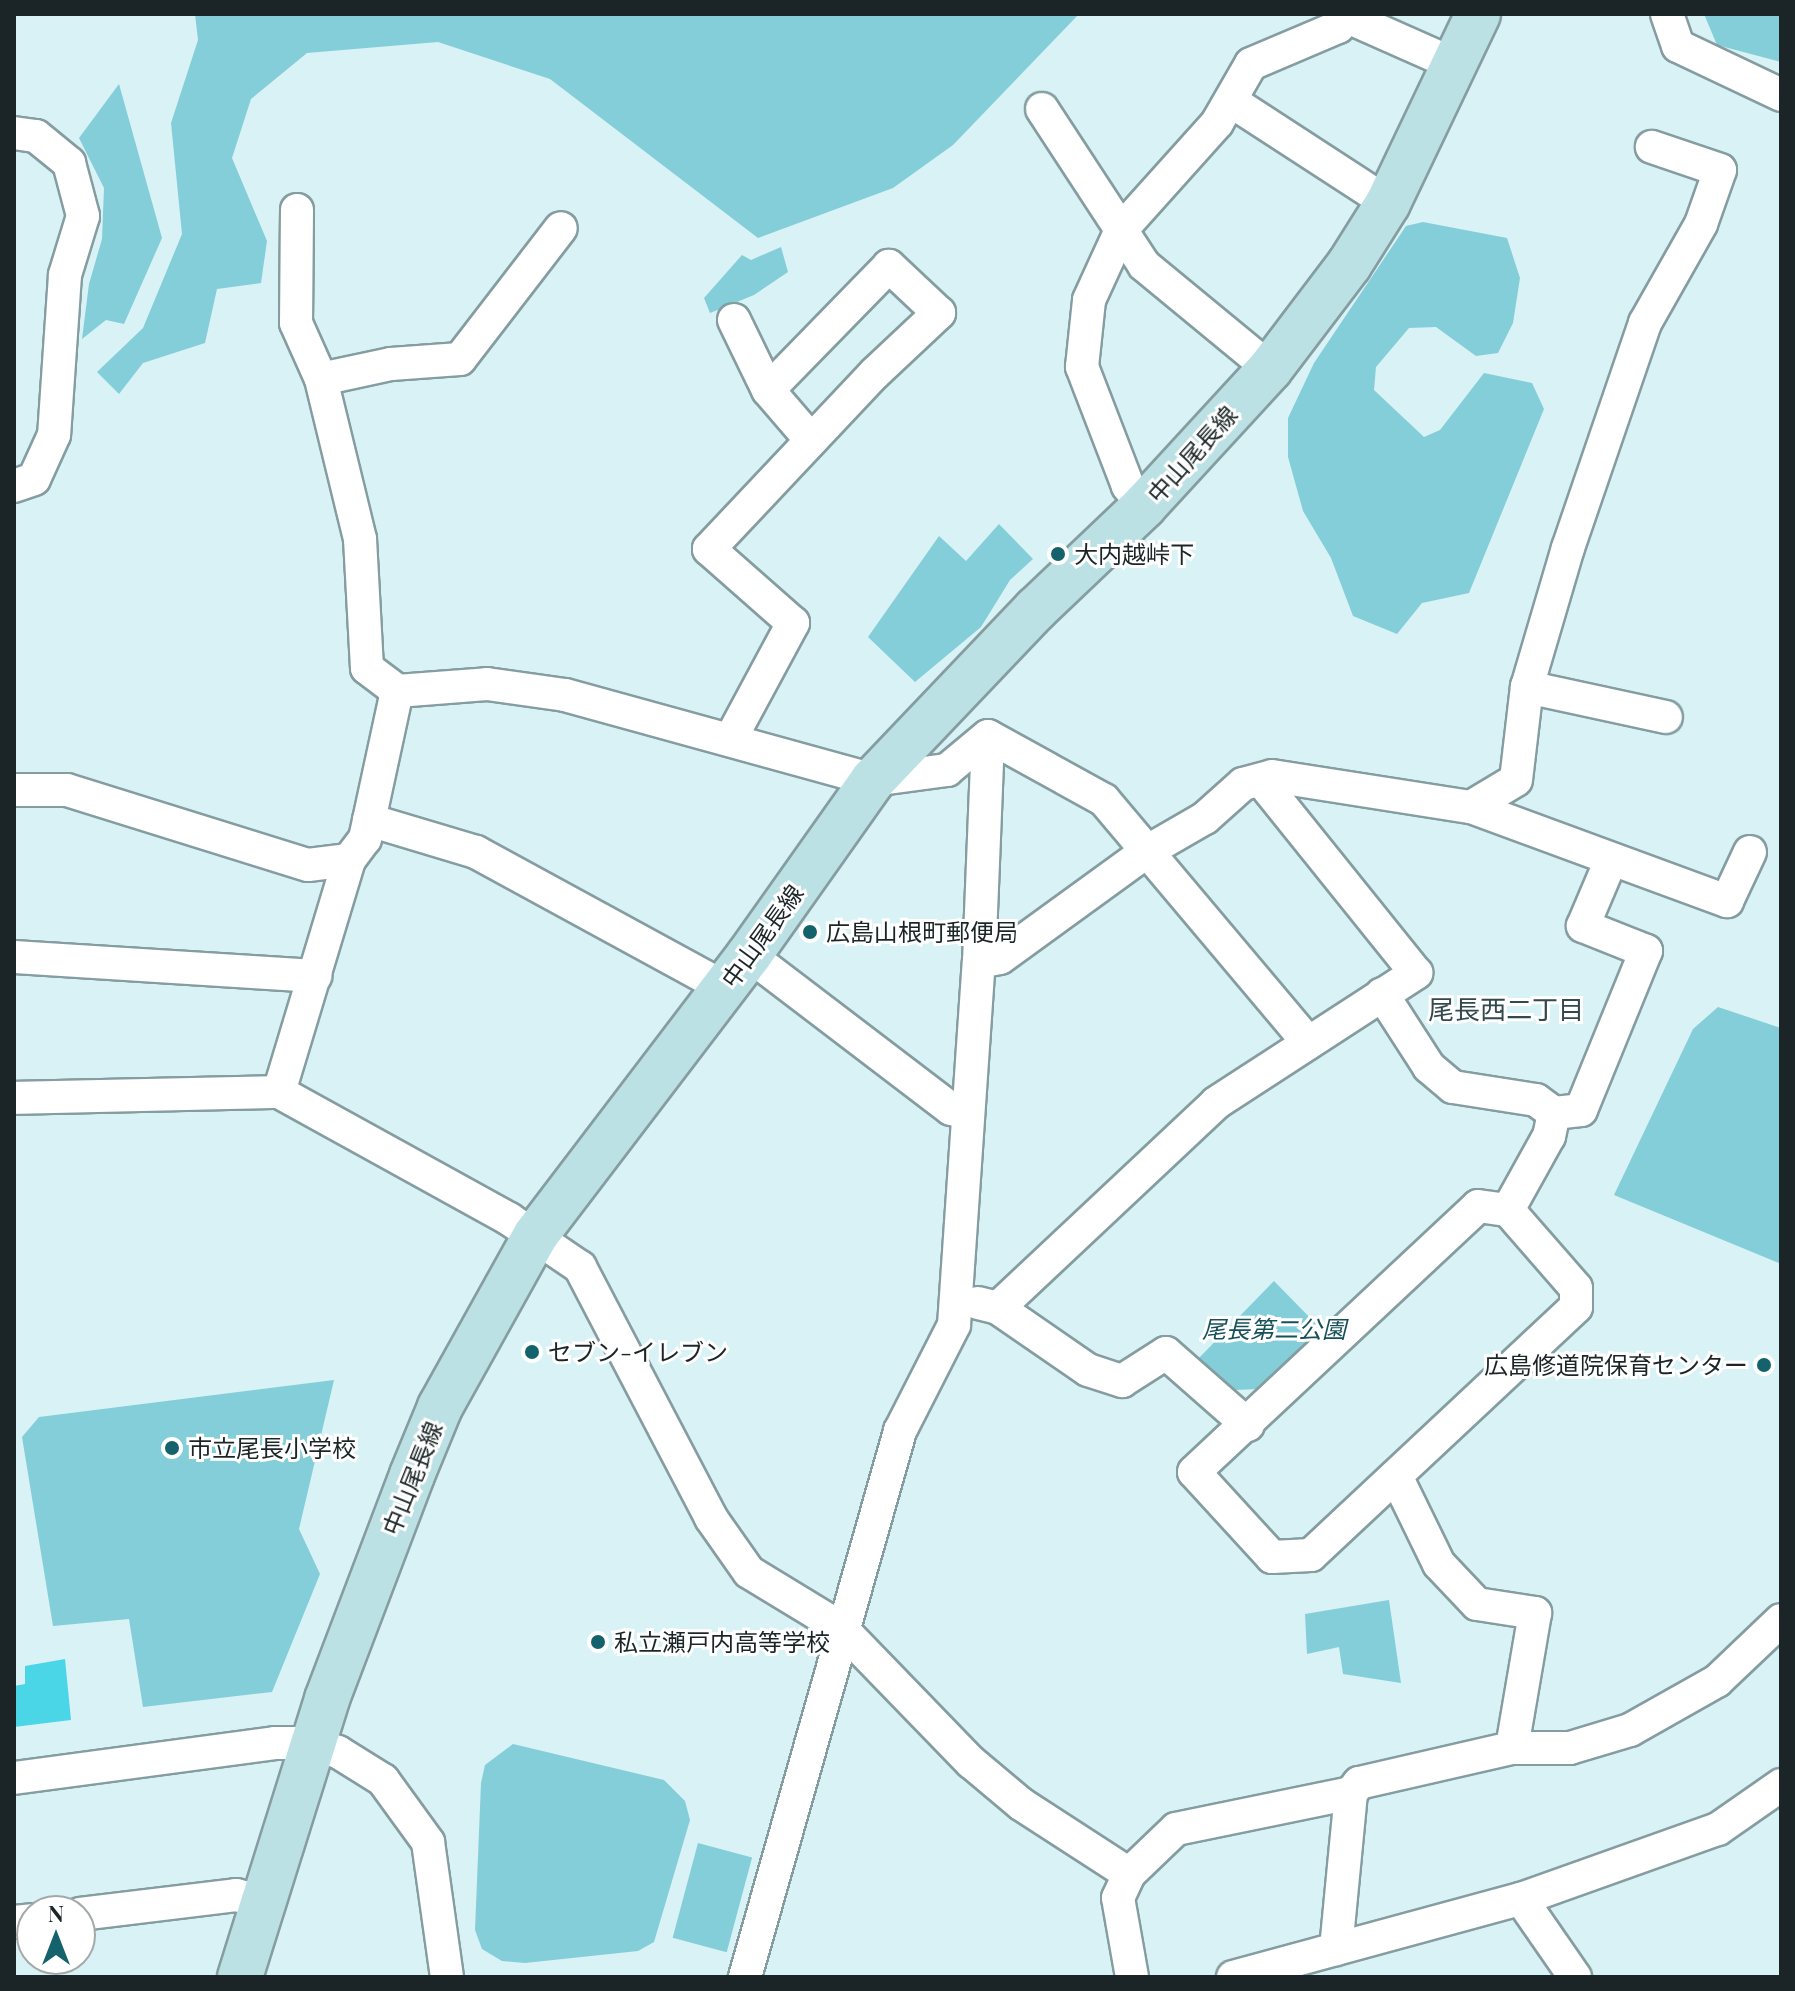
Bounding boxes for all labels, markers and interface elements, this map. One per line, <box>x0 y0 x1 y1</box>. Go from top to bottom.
street label: 中山尾長線 <box>1141 400 1243 508</box>
place label: 大内越峠下 <box>1074 540 1194 568</box>
marker: 大内越峠下 <box>1049 545 1067 563</box>
street label: 中山尾長線 <box>715 879 809 993</box>
place label: 広島山根町郵便局 <box>826 918 1018 946</box>
marker: 広島山根町郵便局 <box>801 923 819 941</box>
district label: 尾長西二丁目 <box>1428 993 1584 1025</box>
park label: 尾長第二公園 <box>1202 1315 1346 1343</box>
place label: セブン-イレブン <box>548 1338 728 1366</box>
marker: セブン-イレブン <box>523 1343 541 1361</box>
place label: 広島修道院保育センター <box>1484 1351 1748 1379</box>
marker: 広島修道院保育センター <box>1755 1356 1773 1374</box>
street label: 中山尾長線 <box>376 1417 448 1539</box>
place label: 市立尾長小学校 <box>188 1434 356 1462</box>
marker: 市立尾長小学校 <box>163 1439 181 1457</box>
place label: 私立瀬戸内高等学校 <box>614 1628 830 1656</box>
marker: 私立瀬戸内高等学校 <box>589 1633 607 1651</box>
north arrow <box>16 1895 96 1975</box>
text: N <box>48 1898 64 1928</box>

